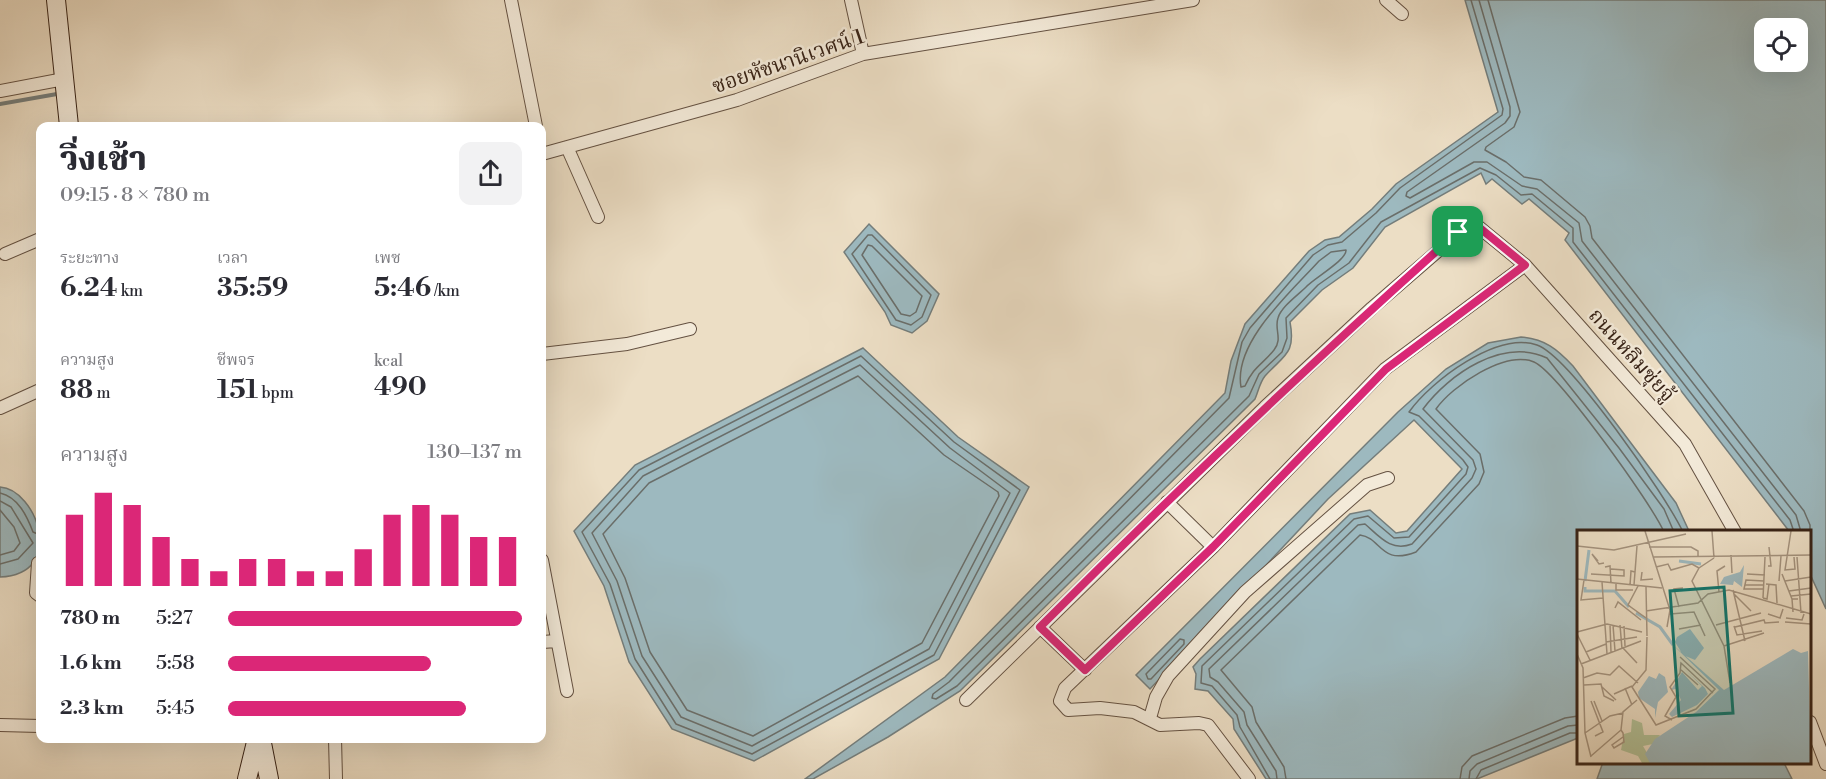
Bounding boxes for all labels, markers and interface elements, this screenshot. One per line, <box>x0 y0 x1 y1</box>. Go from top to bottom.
map controls <box>1754 18 1808 72</box>
button: locate <box>1754 18 1808 72</box>
street label: ซอยหัชนานิเวศน์ 1 <box>709 23 868 100</box>
text: วิ่งเช้า <box>60 140 147 181</box>
button: share <box>459 142 522 205</box>
text: 09:15 · 8 × 780 m <box>60 183 210 208</box>
pin <box>1432 206 1483 257</box>
icon: arrive <box>1441 215 1474 248</box>
text: ระยะทาง <box>60 248 119 268</box>
text: เวลา <box>217 248 248 268</box>
text: เพซ <box>374 248 401 268</box>
text: 6.24 <box>60 272 117 304</box>
text: 35:59 <box>217 272 288 304</box>
text: 5:46 <box>374 272 431 304</box>
text: km <box>117 281 143 301</box>
text: /km <box>431 281 460 301</box>
street label: ถนนหลิมซุ่ยจู้ <box>1582 303 1680 408</box>
text: ความสูง <box>60 350 115 370</box>
text: ชีพจร <box>217 350 255 370</box>
text: kcal <box>374 351 403 371</box>
text: 490 <box>374 371 427 403</box>
text: 88 <box>60 374 93 406</box>
text: 151 <box>217 374 258 406</box>
text: m <box>93 383 110 403</box>
text: bpm <box>258 383 294 403</box>
text: 130–137 m <box>427 440 522 465</box>
text: ความสูง <box>60 443 128 468</box>
inset map <box>1577 530 1811 764</box>
text: 780 m <box>60 606 120 631</box>
text: 5:27 <box>156 606 193 631</box>
text: 1.6 km <box>60 651 122 676</box>
text: 5:58 <box>156 651 195 676</box>
text: 2.3 km <box>60 696 124 721</box>
text: 5:45 <box>156 696 194 721</box>

